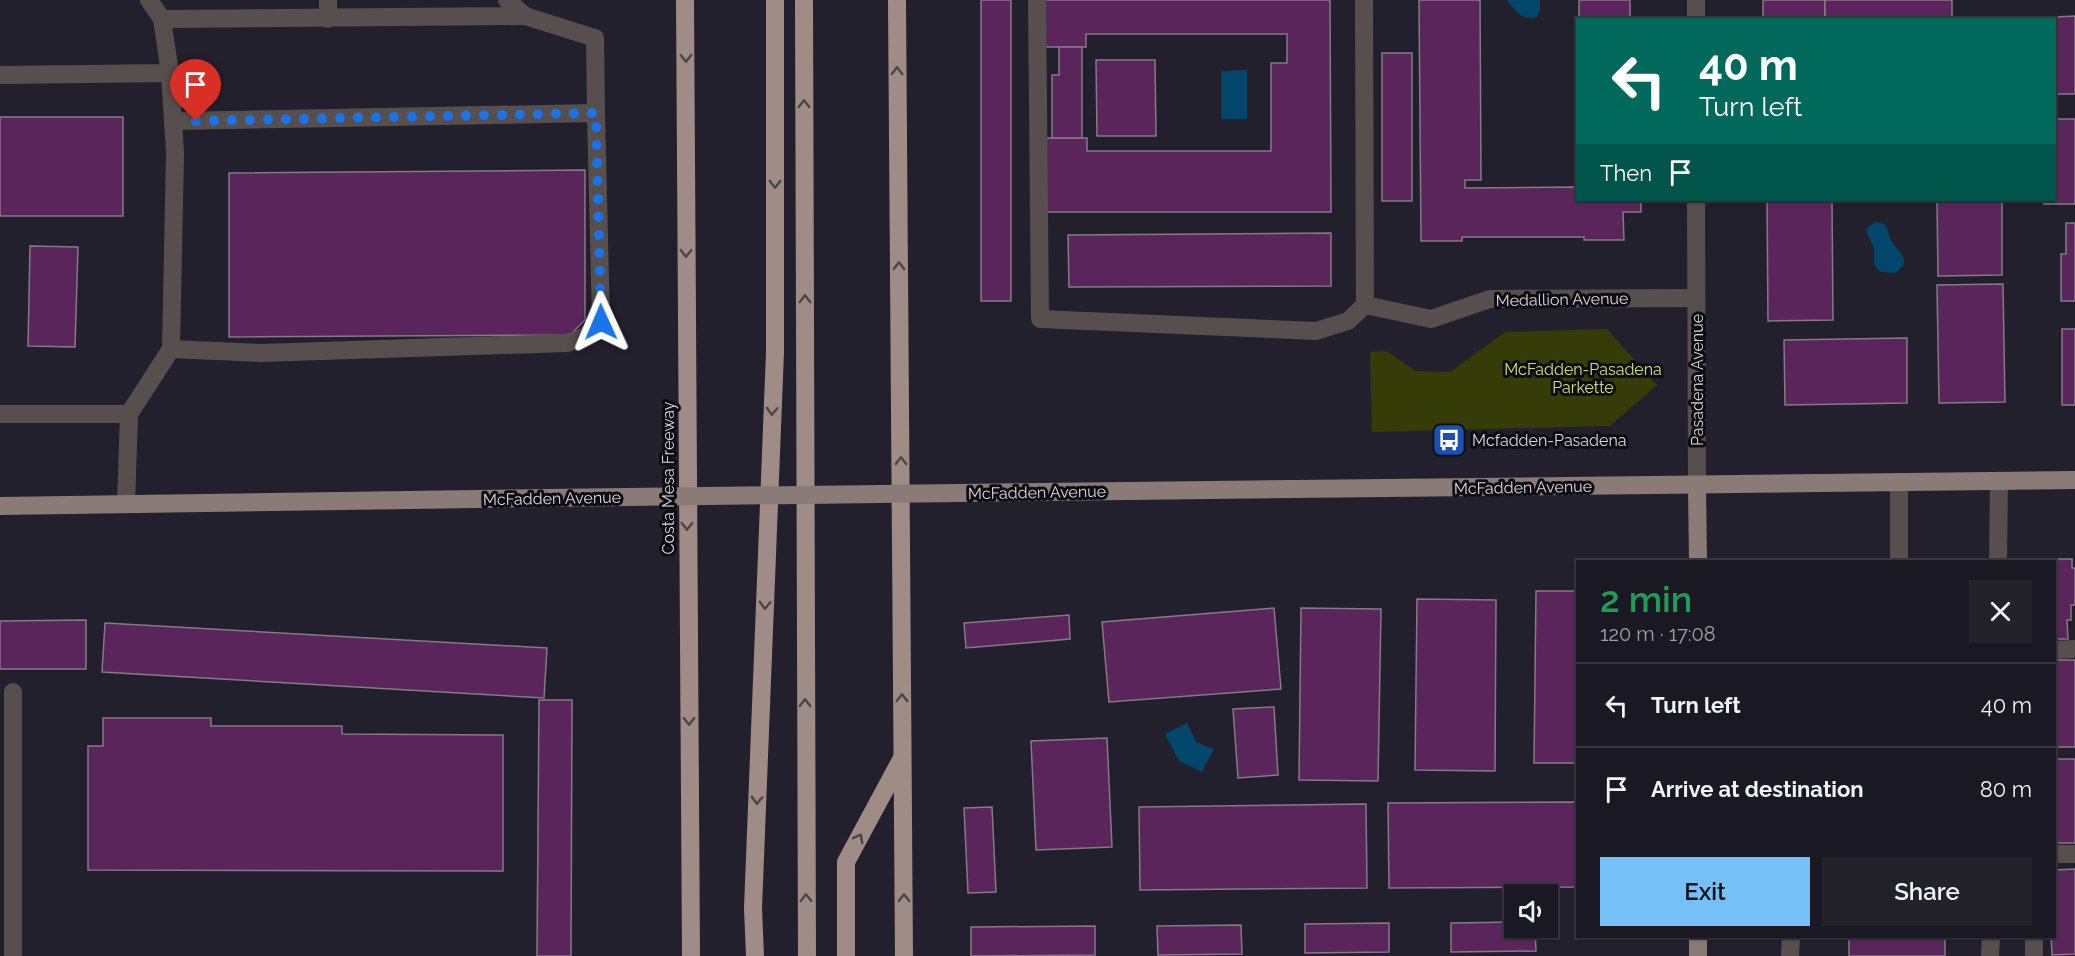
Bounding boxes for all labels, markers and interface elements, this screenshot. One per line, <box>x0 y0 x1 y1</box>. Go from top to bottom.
text: 40 m <box>1699 41 1798 90</box>
icon: left <box>1600 42 1678 120</box>
one-way arrow <box>680 54 692 63</box>
pin <box>170 59 221 121</box>
one-way arrow <box>891 67 903 76</box>
icon: arrive <box>179 68 212 101</box>
text: Turn left <box>1699 91 1802 122</box>
one-way arrow <box>798 99 810 108</box>
icon: arrive <box>1664 156 1697 189</box>
text: Then <box>1600 160 1652 186</box>
one-way arrow <box>769 180 781 189</box>
one-way arrow <box>680 249 692 258</box>
one-way arrow <box>893 262 905 271</box>
street label: Medallion Avenue <box>1495 289 1629 310</box>
position arrow <box>569 290 633 354</box>
one-way arrow <box>799 294 811 303</box>
street label: Pasadena Avenue <box>1688 314 1707 446</box>
park label: McFadden-Pasadena Parkette <box>1504 360 1662 397</box>
street label: Costa Mesa Freeway <box>659 401 678 554</box>
one-way arrow <box>766 406 779 415</box>
bus stop icon: Mcfadden-Pasadena <box>1431 422 1467 458</box>
place label: Mcfadden-Pasadena <box>1472 431 1626 450</box>
one-way arrow <box>894 457 907 466</box>
street label: McFadden Avenue <box>1454 477 1592 498</box>
street label: McFadden Avenue <box>968 482 1106 503</box>
street label: McFadden Avenue <box>483 488 621 509</box>
one-way arrow <box>681 521 694 530</box>
text: 2 min <box>1600 578 1692 620</box>
button: close <box>1969 580 2032 643</box>
one-way arrow <box>758 601 771 610</box>
text: 120 m · 17:08 <box>1600 622 1716 646</box>
icon: left <box>1600 689 1633 722</box>
text: Turn left <box>1651 692 1741 718</box>
text: 40 m <box>1981 692 2032 718</box>
one-way arrow <box>896 694 909 703</box>
one-way arrow <box>799 698 811 707</box>
one-way arrow <box>683 716 695 725</box>
icon: arrive <box>1600 773 1633 806</box>
text: Arrive at destination <box>1651 776 1864 802</box>
text: 80 m <box>1980 776 2032 802</box>
one-way arrow <box>751 796 764 805</box>
one-way arrow <box>852 834 863 844</box>
button: Exit <box>1600 857 1810 926</box>
button: Share <box>1822 857 2032 926</box>
map controls <box>1504 884 1558 938</box>
button: sound <box>1504 884 1558 938</box>
one-way arrow <box>800 893 812 902</box>
one-way arrow <box>897 893 910 902</box>

